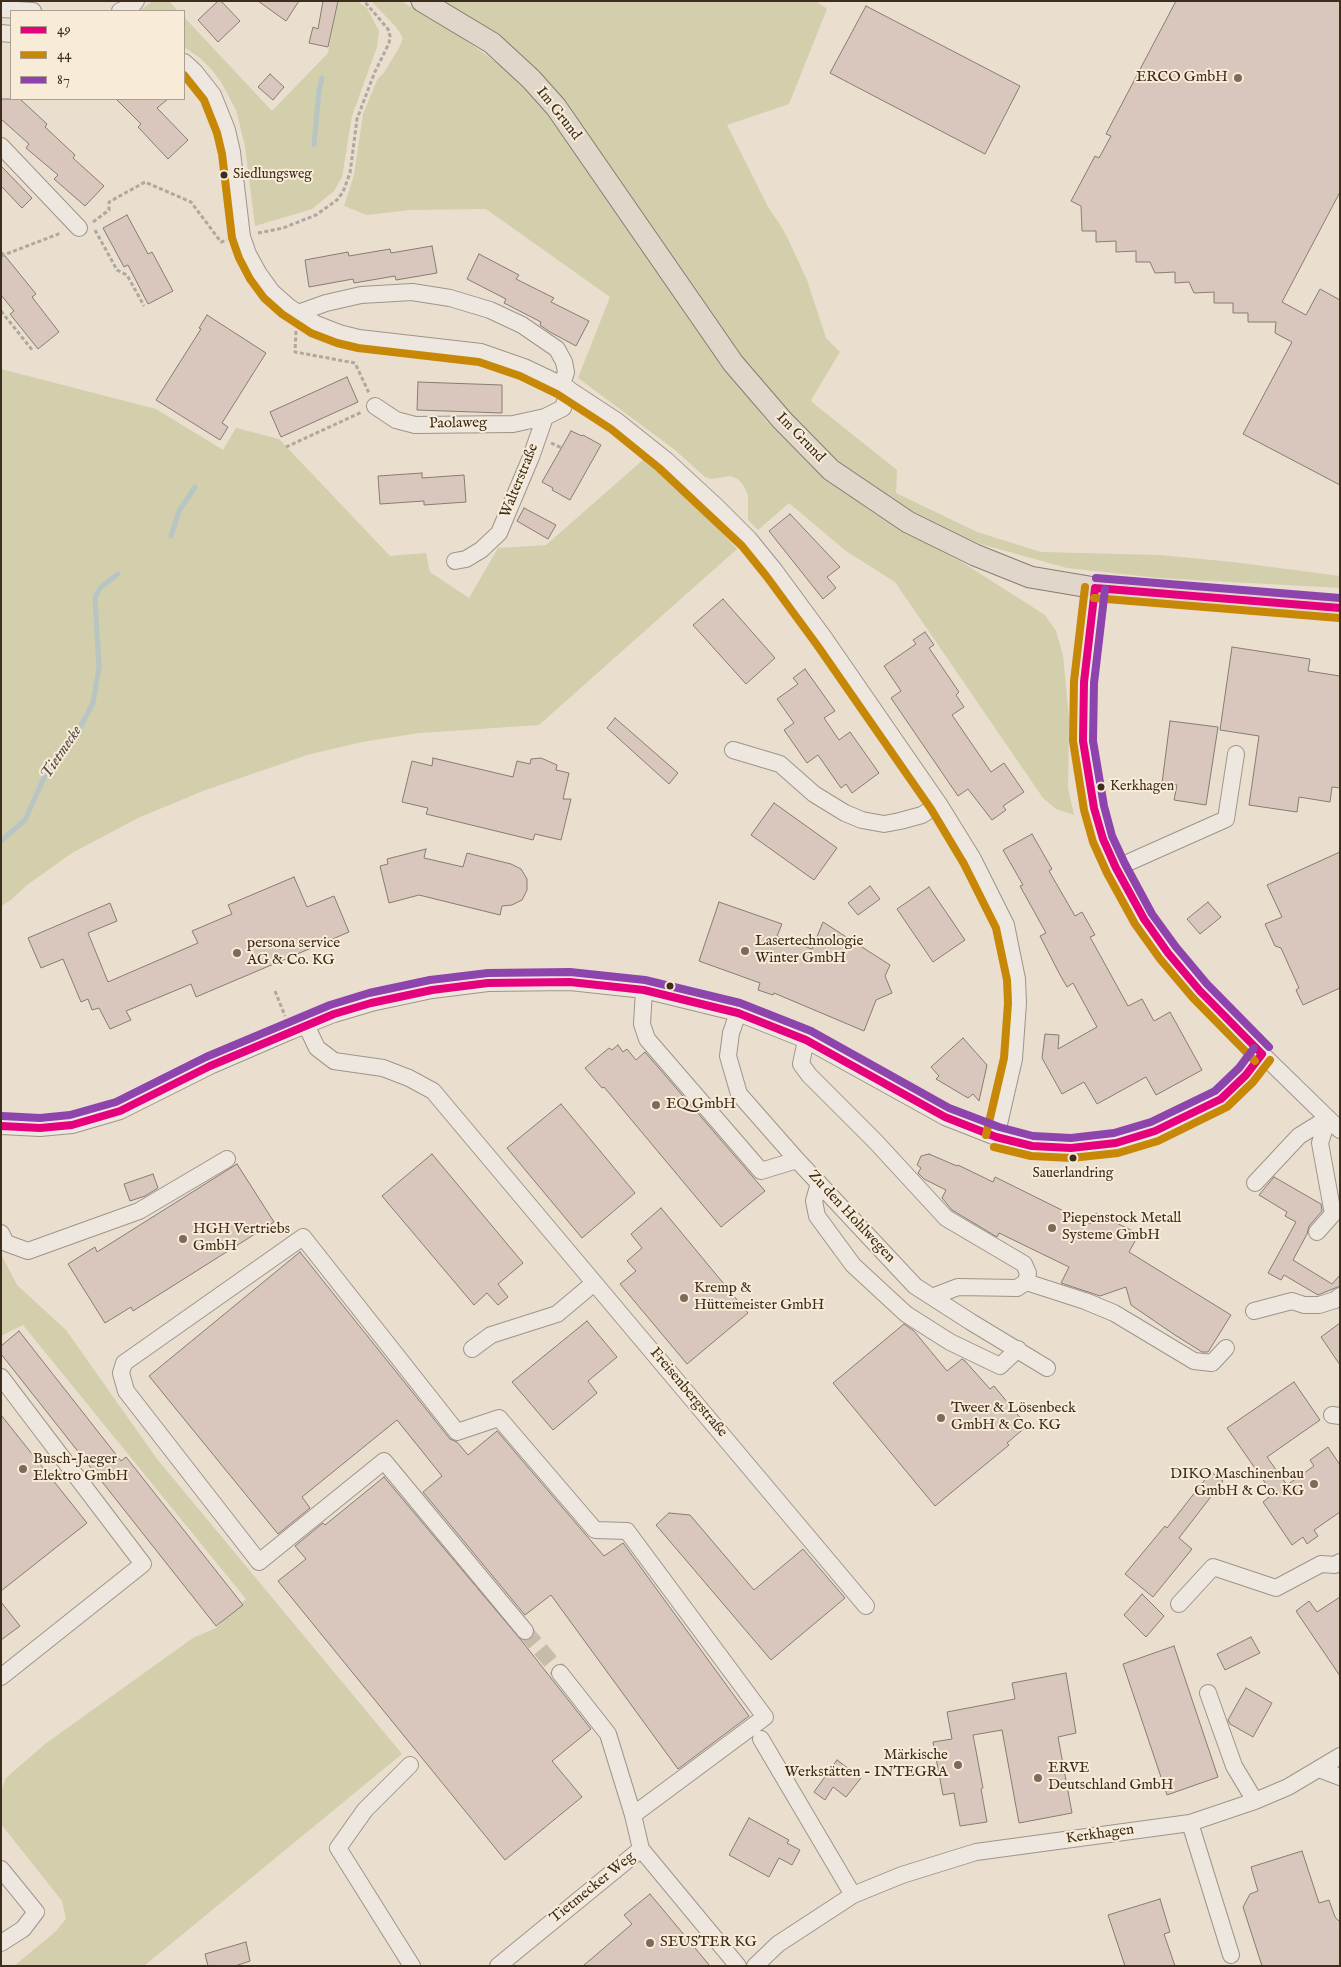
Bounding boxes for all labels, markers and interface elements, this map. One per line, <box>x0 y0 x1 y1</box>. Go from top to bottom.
legend <box>10 10 185 100</box>
text: 49 <box>57 20 71 39</box>
text: 44 <box>57 45 72 64</box>
place label: ERCO GmbH <box>1136 69 1228 87</box>
text: 87 <box>57 70 70 89</box>
marker: ERCO GmbH <box>1232 72 1244 84</box>
street label: Im Grund <box>532 84 584 144</box>
place label: Siedlungsweg <box>233 167 312 183</box>
marker: Siedlungsweg <box>219 170 229 180</box>
street label: Im Grund <box>772 409 828 467</box>
street label: Paolaweg <box>429 414 487 434</box>
street label: Walterstraße <box>497 441 543 521</box>
water label: Tietmecke <box>37 723 87 783</box>
place label: Kerkhagen <box>1110 779 1174 795</box>
marker: Kerkhagen <box>1096 782 1106 792</box>
place label: Lasertechnologie Winter GmbH <box>755 933 863 968</box>
place label: persona service AG & Co. KG <box>247 935 340 970</box>
marker: Lasertechnologie Winter GmbH <box>739 945 751 957</box>
marker: persona service AG & Co. KG <box>231 947 243 959</box>
unlabelled marker <box>665 981 675 991</box>
place label: EQ GmbH <box>666 1096 736 1114</box>
marker: EQ GmbH <box>650 1099 662 1111</box>
marker: Sauerlandring <box>1068 1153 1078 1163</box>
place label: Sauerlandring <box>1033 1166 1113 1182</box>
street label: Zu den Hohlwegen <box>804 1167 898 1267</box>
place label: Piepenstock Metall Systeme GmbH <box>1062 1210 1181 1245</box>
place label: HGH Vertriebs GmbH <box>193 1221 290 1256</box>
marker: Piepenstock Metall Systeme GmbH <box>1046 1222 1058 1234</box>
marker: HGH Vertriebs GmbH <box>177 1233 189 1245</box>
place label: Kremp & Hüttemeister GmbH <box>694 1280 824 1315</box>
marker: Kremp & Hüttemeister GmbH <box>678 1292 690 1304</box>
street label: Freisenbergstraße <box>645 1345 731 1441</box>
place label: Tweer & Lösenbeck GmbH & Co. KG <box>951 1400 1076 1435</box>
marker: Tweer & Lösenbeck GmbH & Co. KG <box>935 1412 947 1424</box>
place label: Busch-Jaeger Elektro GmbH <box>33 1451 128 1486</box>
marker: Busch-Jaeger Elektro GmbH <box>17 1463 29 1475</box>
place label: DIKO Maschinenbau GmbH & Co. KG <box>1170 1466 1304 1501</box>
marker: DIKO Maschinenbau GmbH & Co. KG <box>1308 1478 1320 1490</box>
place label: Märkische Werkstätten - INTEGRA <box>784 1747 948 1782</box>
marker: Märkische Werkstätten - INTEGRA <box>952 1759 964 1771</box>
place label: ERVE Deutschland GmbH <box>1048 1760 1174 1795</box>
marker: ERVE Deutschland GmbH <box>1032 1772 1044 1784</box>
street label: Kerkhagen <box>1065 1821 1135 1849</box>
street label: Tietmecker Weg <box>547 1848 639 1928</box>
place label: SEUSTER KG <box>660 1934 757 1952</box>
marker: SEUSTER KG <box>644 1937 656 1949</box>

